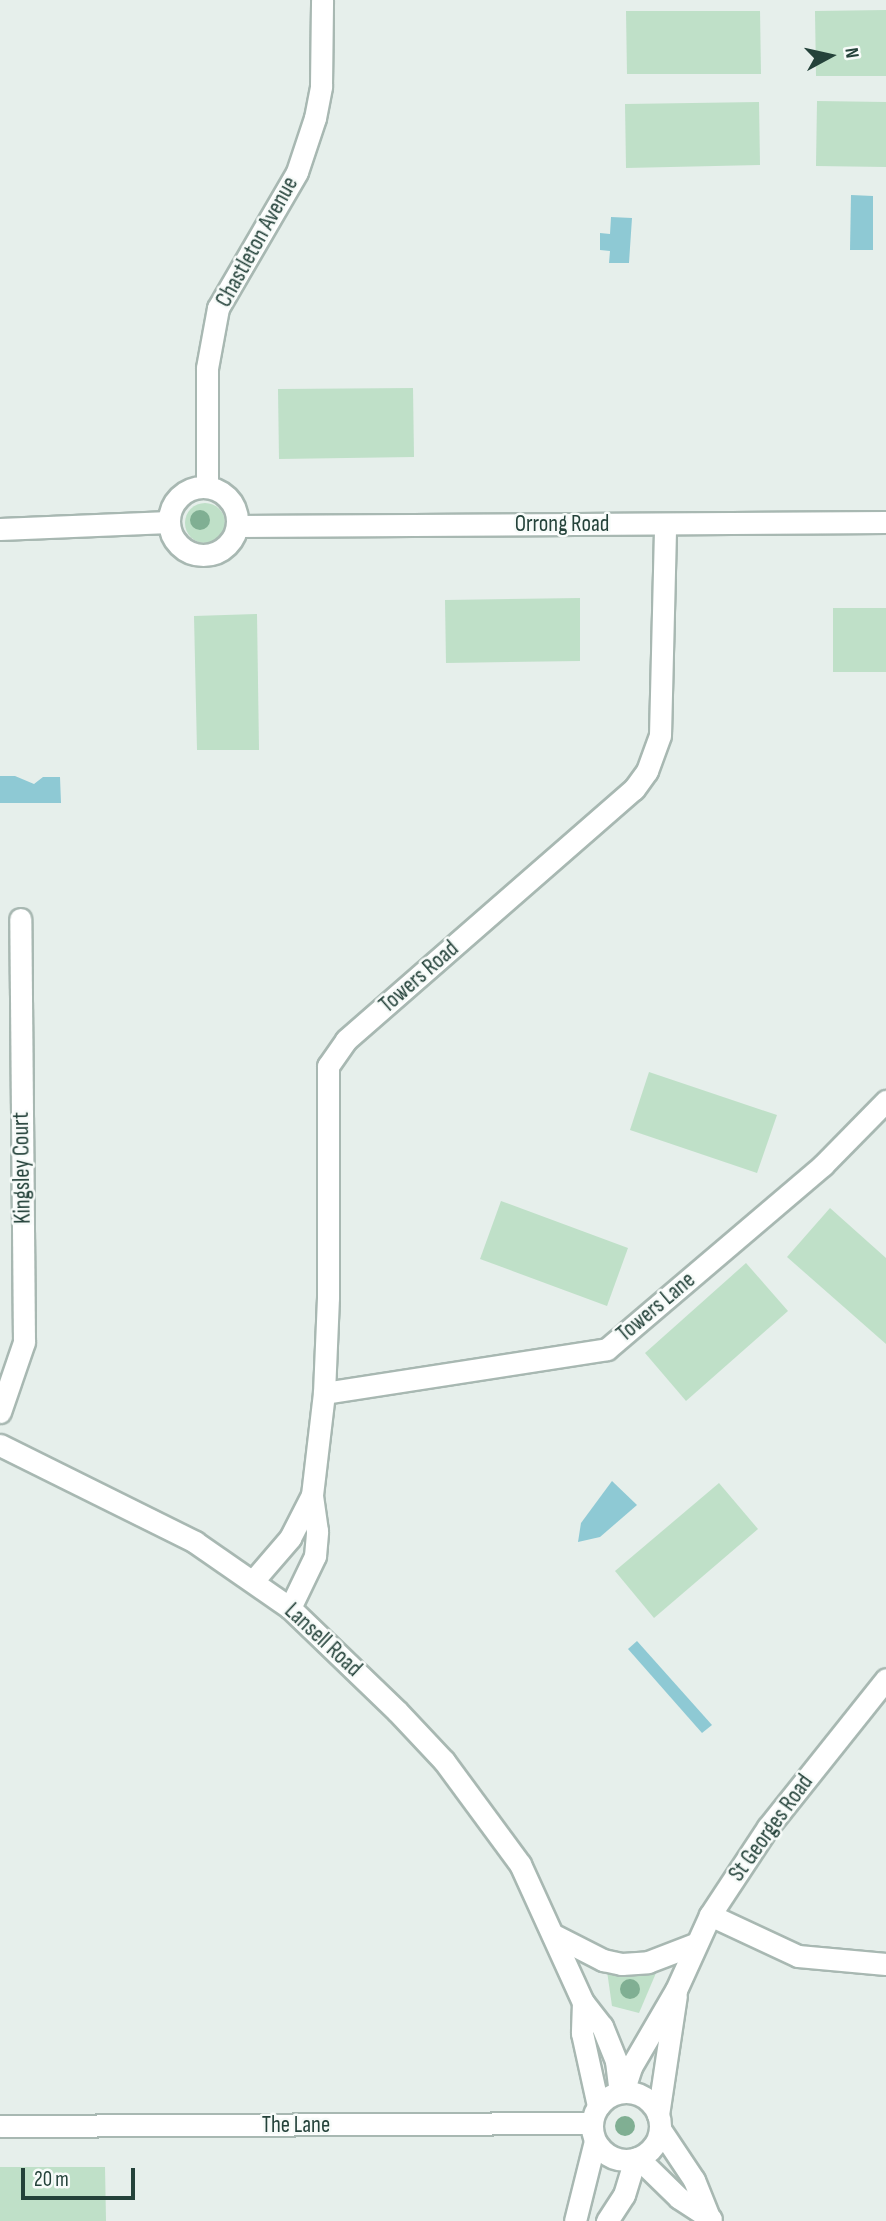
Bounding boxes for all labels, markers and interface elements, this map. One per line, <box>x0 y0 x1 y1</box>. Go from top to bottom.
north arrow <box>795 21 865 91</box>
text: N <box>839 46 863 60</box>
street label: Chastleton Avenue <box>210 172 304 312</box>
street label: Orrong Road <box>515 510 609 538</box>
street label: Towers Road <box>374 935 464 1019</box>
street label: Kingsley Court <box>7 1112 37 1224</box>
street label: Towers Lane <box>611 1266 701 1348</box>
street label: Lansell Road <box>279 1597 367 1683</box>
street label: St Georges Road <box>723 1769 819 1887</box>
street label: The Lane <box>262 2111 330 2139</box>
scale bar <box>24 2154 138 2198</box>
text: 20 m <box>34 2167 69 2192</box>

